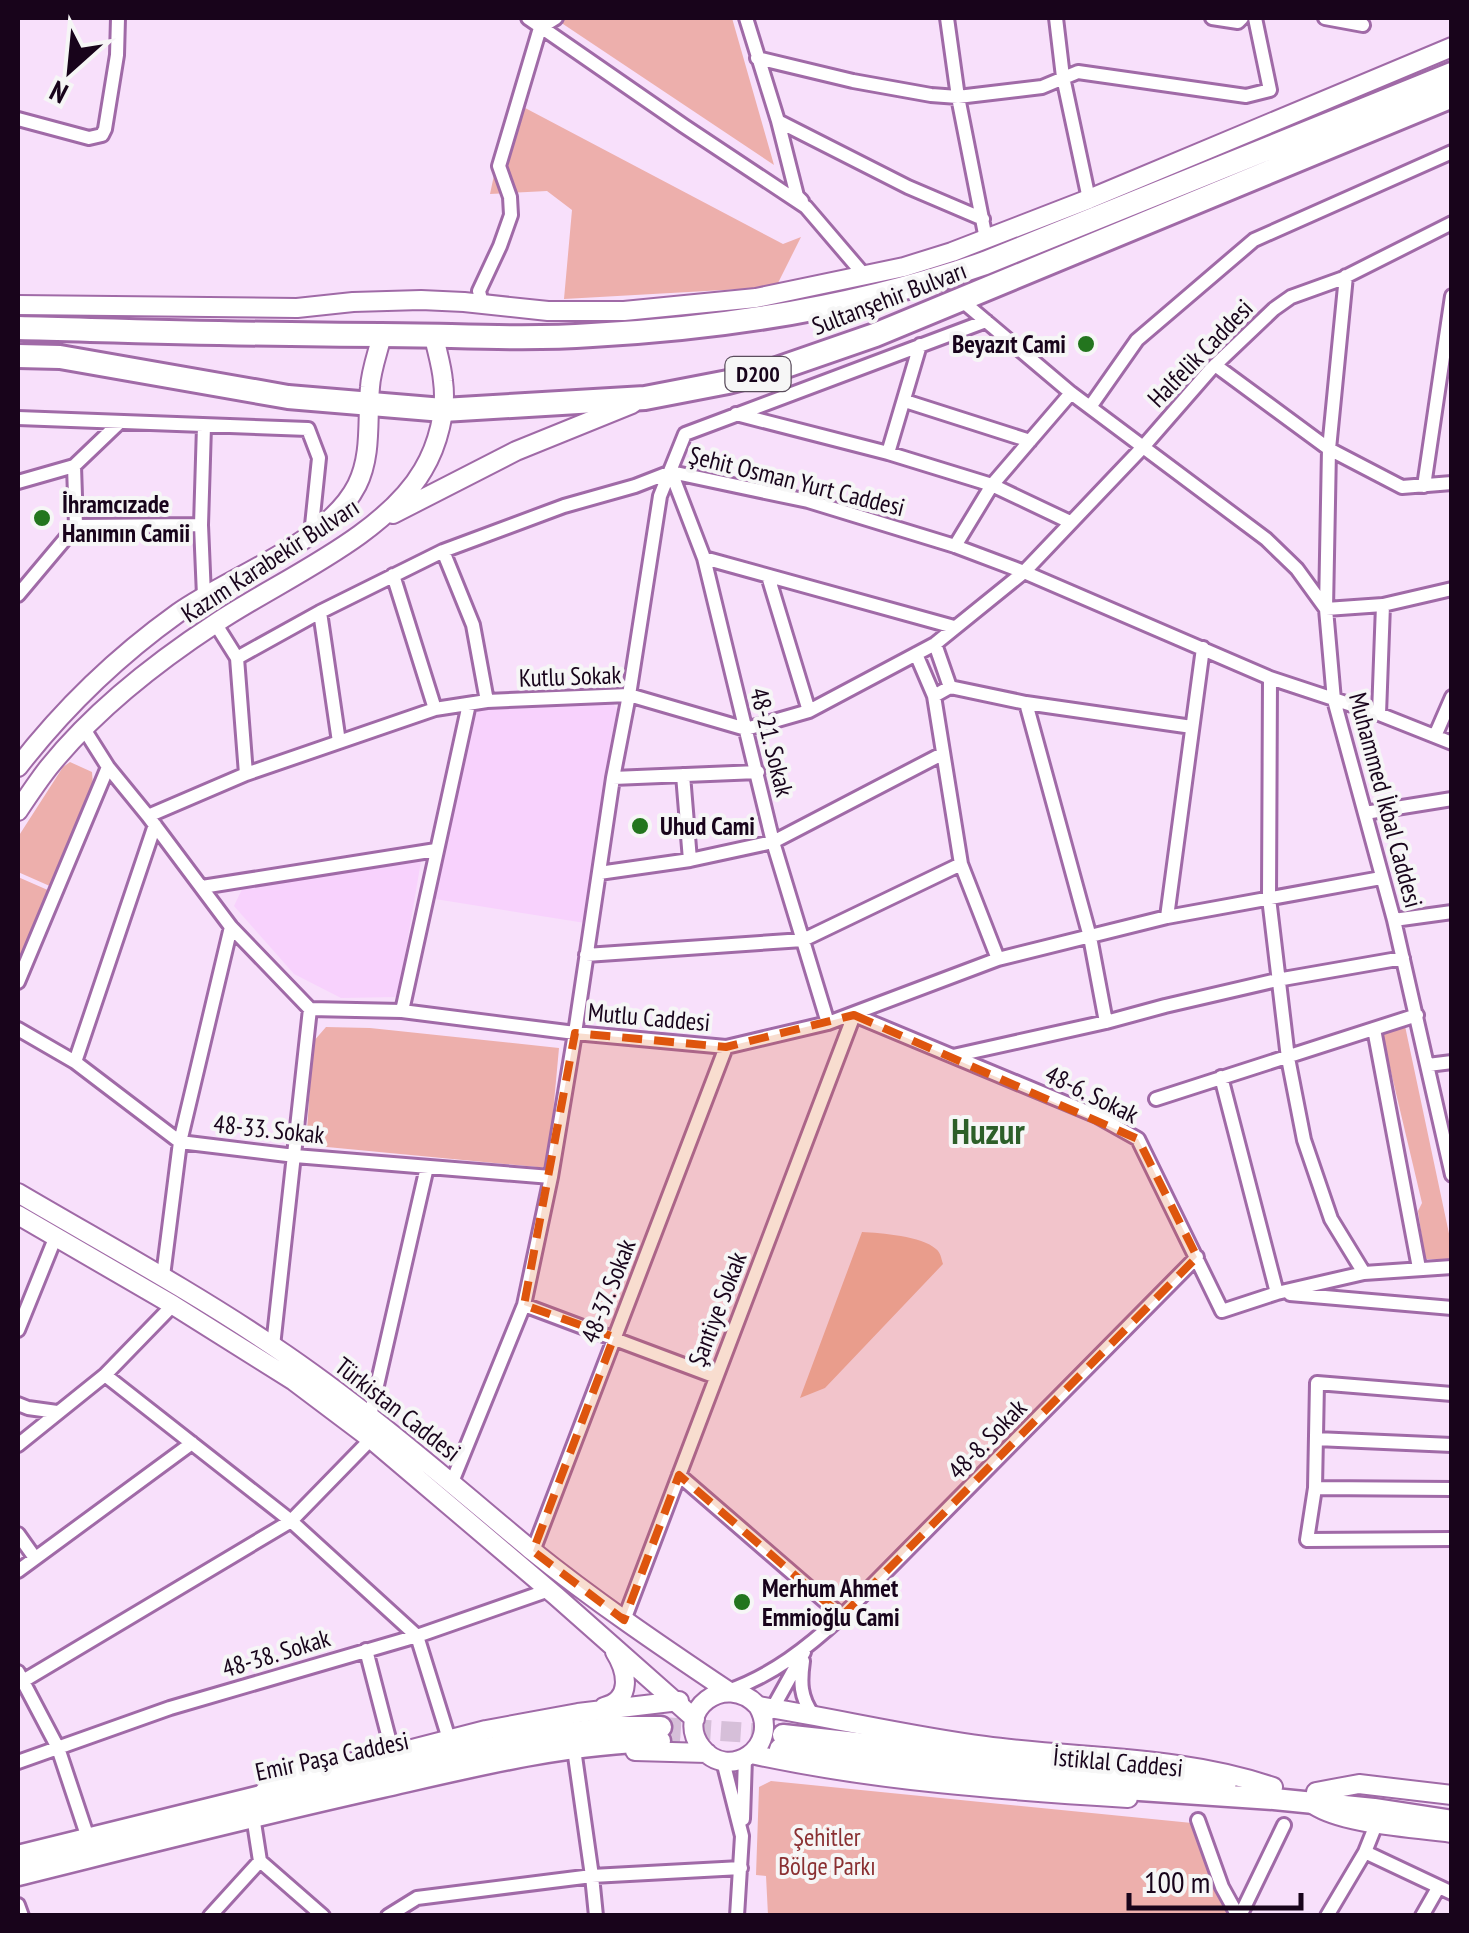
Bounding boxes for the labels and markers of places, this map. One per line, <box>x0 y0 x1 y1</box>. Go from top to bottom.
place label: Beyazıt Cami <box>952 328 1066 360</box>
marker: Beyazıt Cami <box>1075 333 1097 355</box>
place label: İhramcızade Hanımın Camii <box>62 488 190 549</box>
marker: İhramcızade Hanımın Camii <box>31 507 53 529</box>
place label: Uhud Cami <box>660 810 755 842</box>
marker: Uhud Cami <box>629 815 651 837</box>
place label: Merhum Ahmet Emmioğlu Cami <box>762 1572 900 1633</box>
marker: Merhum Ahmet Emmioğlu Cami <box>731 1591 753 1613</box>

